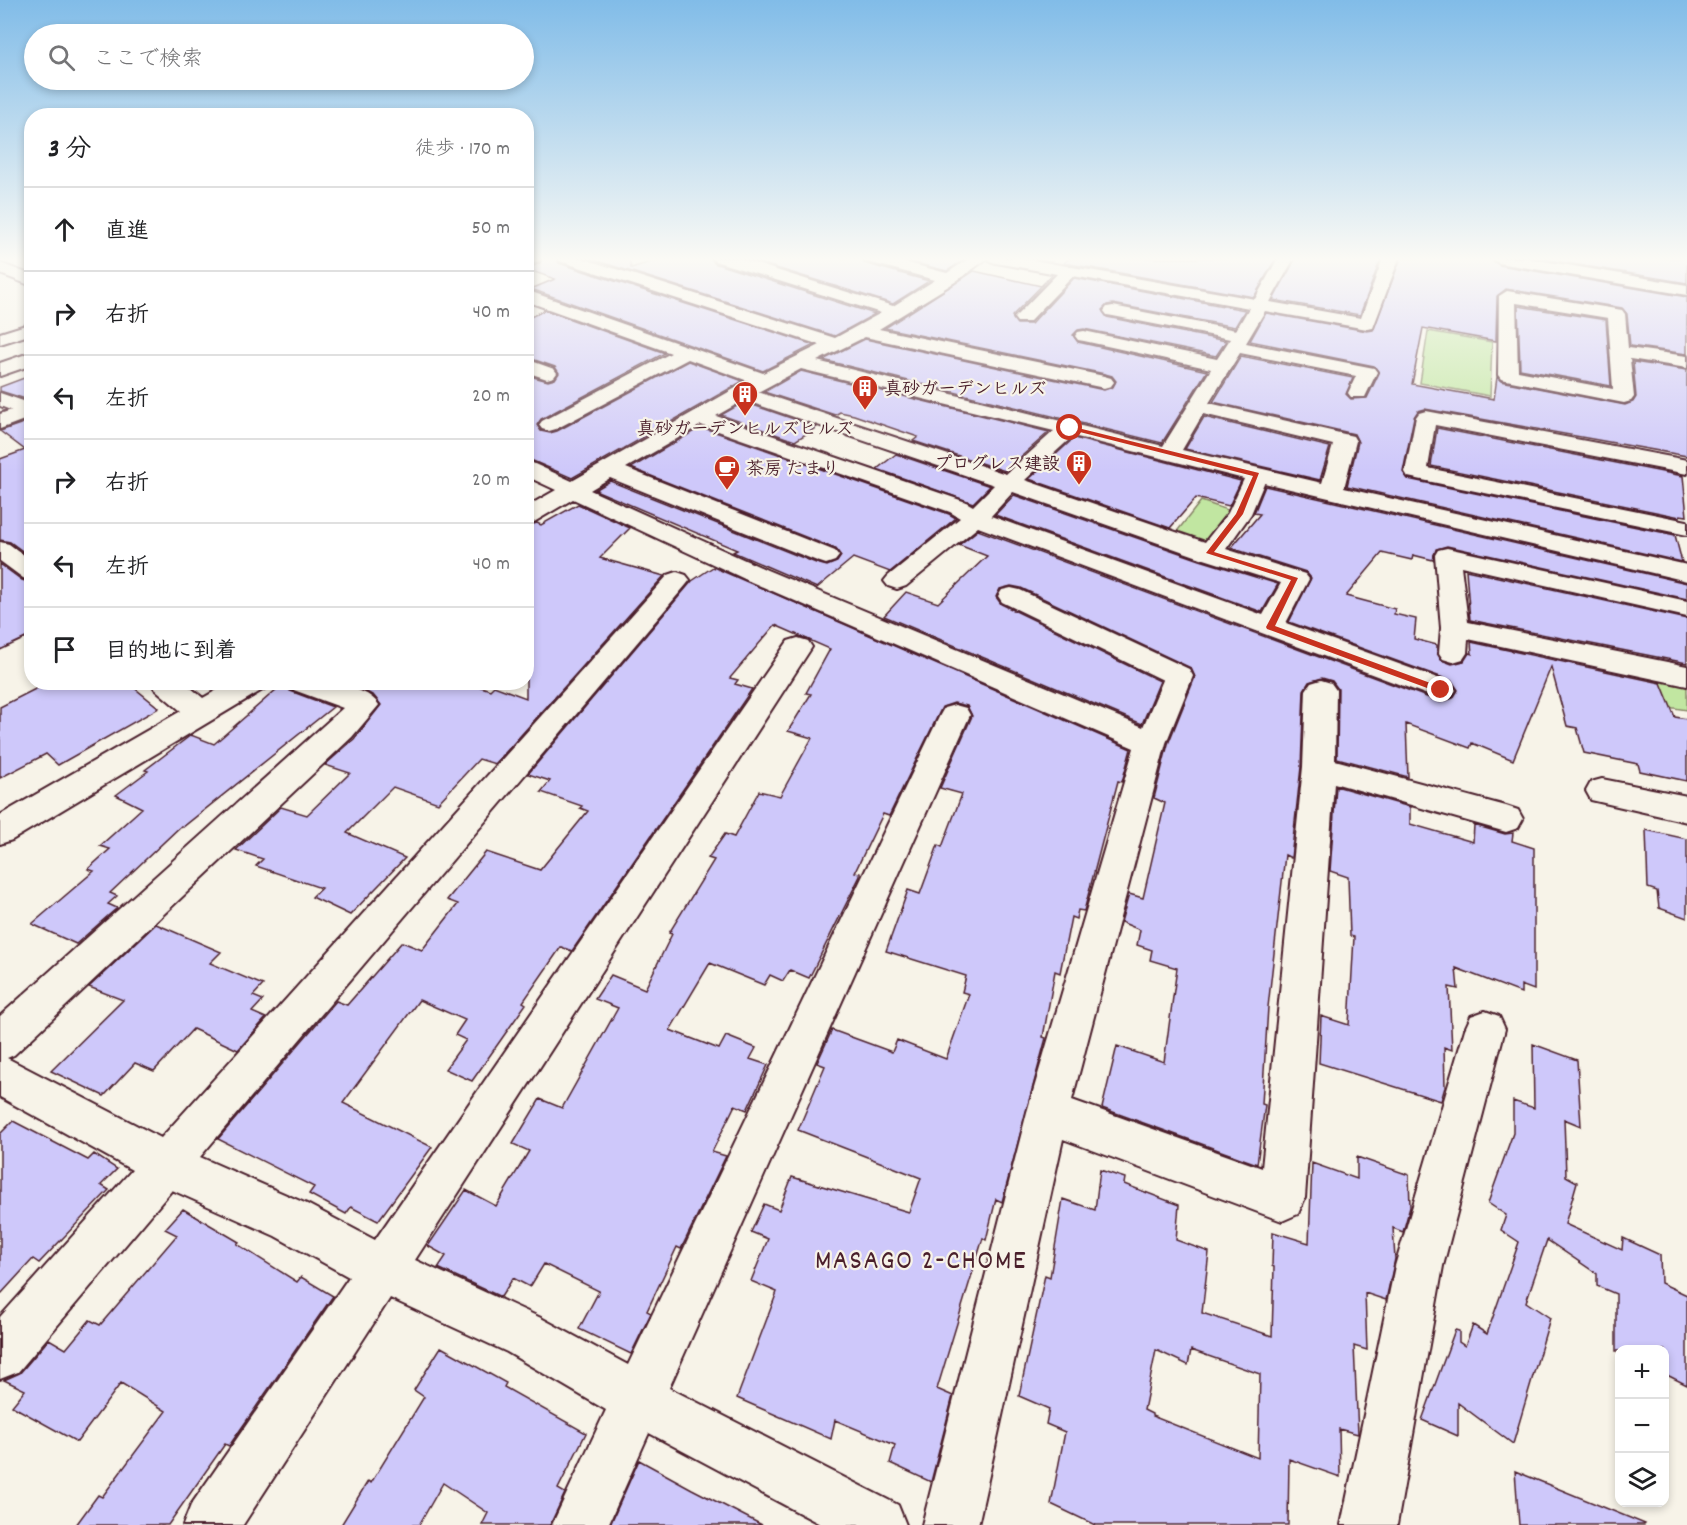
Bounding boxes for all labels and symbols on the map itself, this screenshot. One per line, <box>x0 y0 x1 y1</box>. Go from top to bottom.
building icon: 真砂ガーデンヒルズ <box>850 373 880 411</box>
place label: 真砂ガーデンヒルズ <box>884 378 1046 403</box>
building icon: 真砂ガーデンヒルズヒルズ <box>730 379 760 417</box>
route start <box>1056 414 1082 440</box>
place label: 真砂ガーデンヒルズヒルズ <box>637 418 853 443</box>
building icon: プログレス建設 <box>1064 448 1094 486</box>
cafe icon: 茶房 たまり <box>712 453 742 491</box>
place label: プログレス建設 <box>934 453 1060 478</box>
place label: 茶房 たまり <box>746 458 840 483</box>
route end <box>1427 676 1453 702</box>
district label: MASAGO 2-CHOME <box>815 1243 1027 1283</box>

